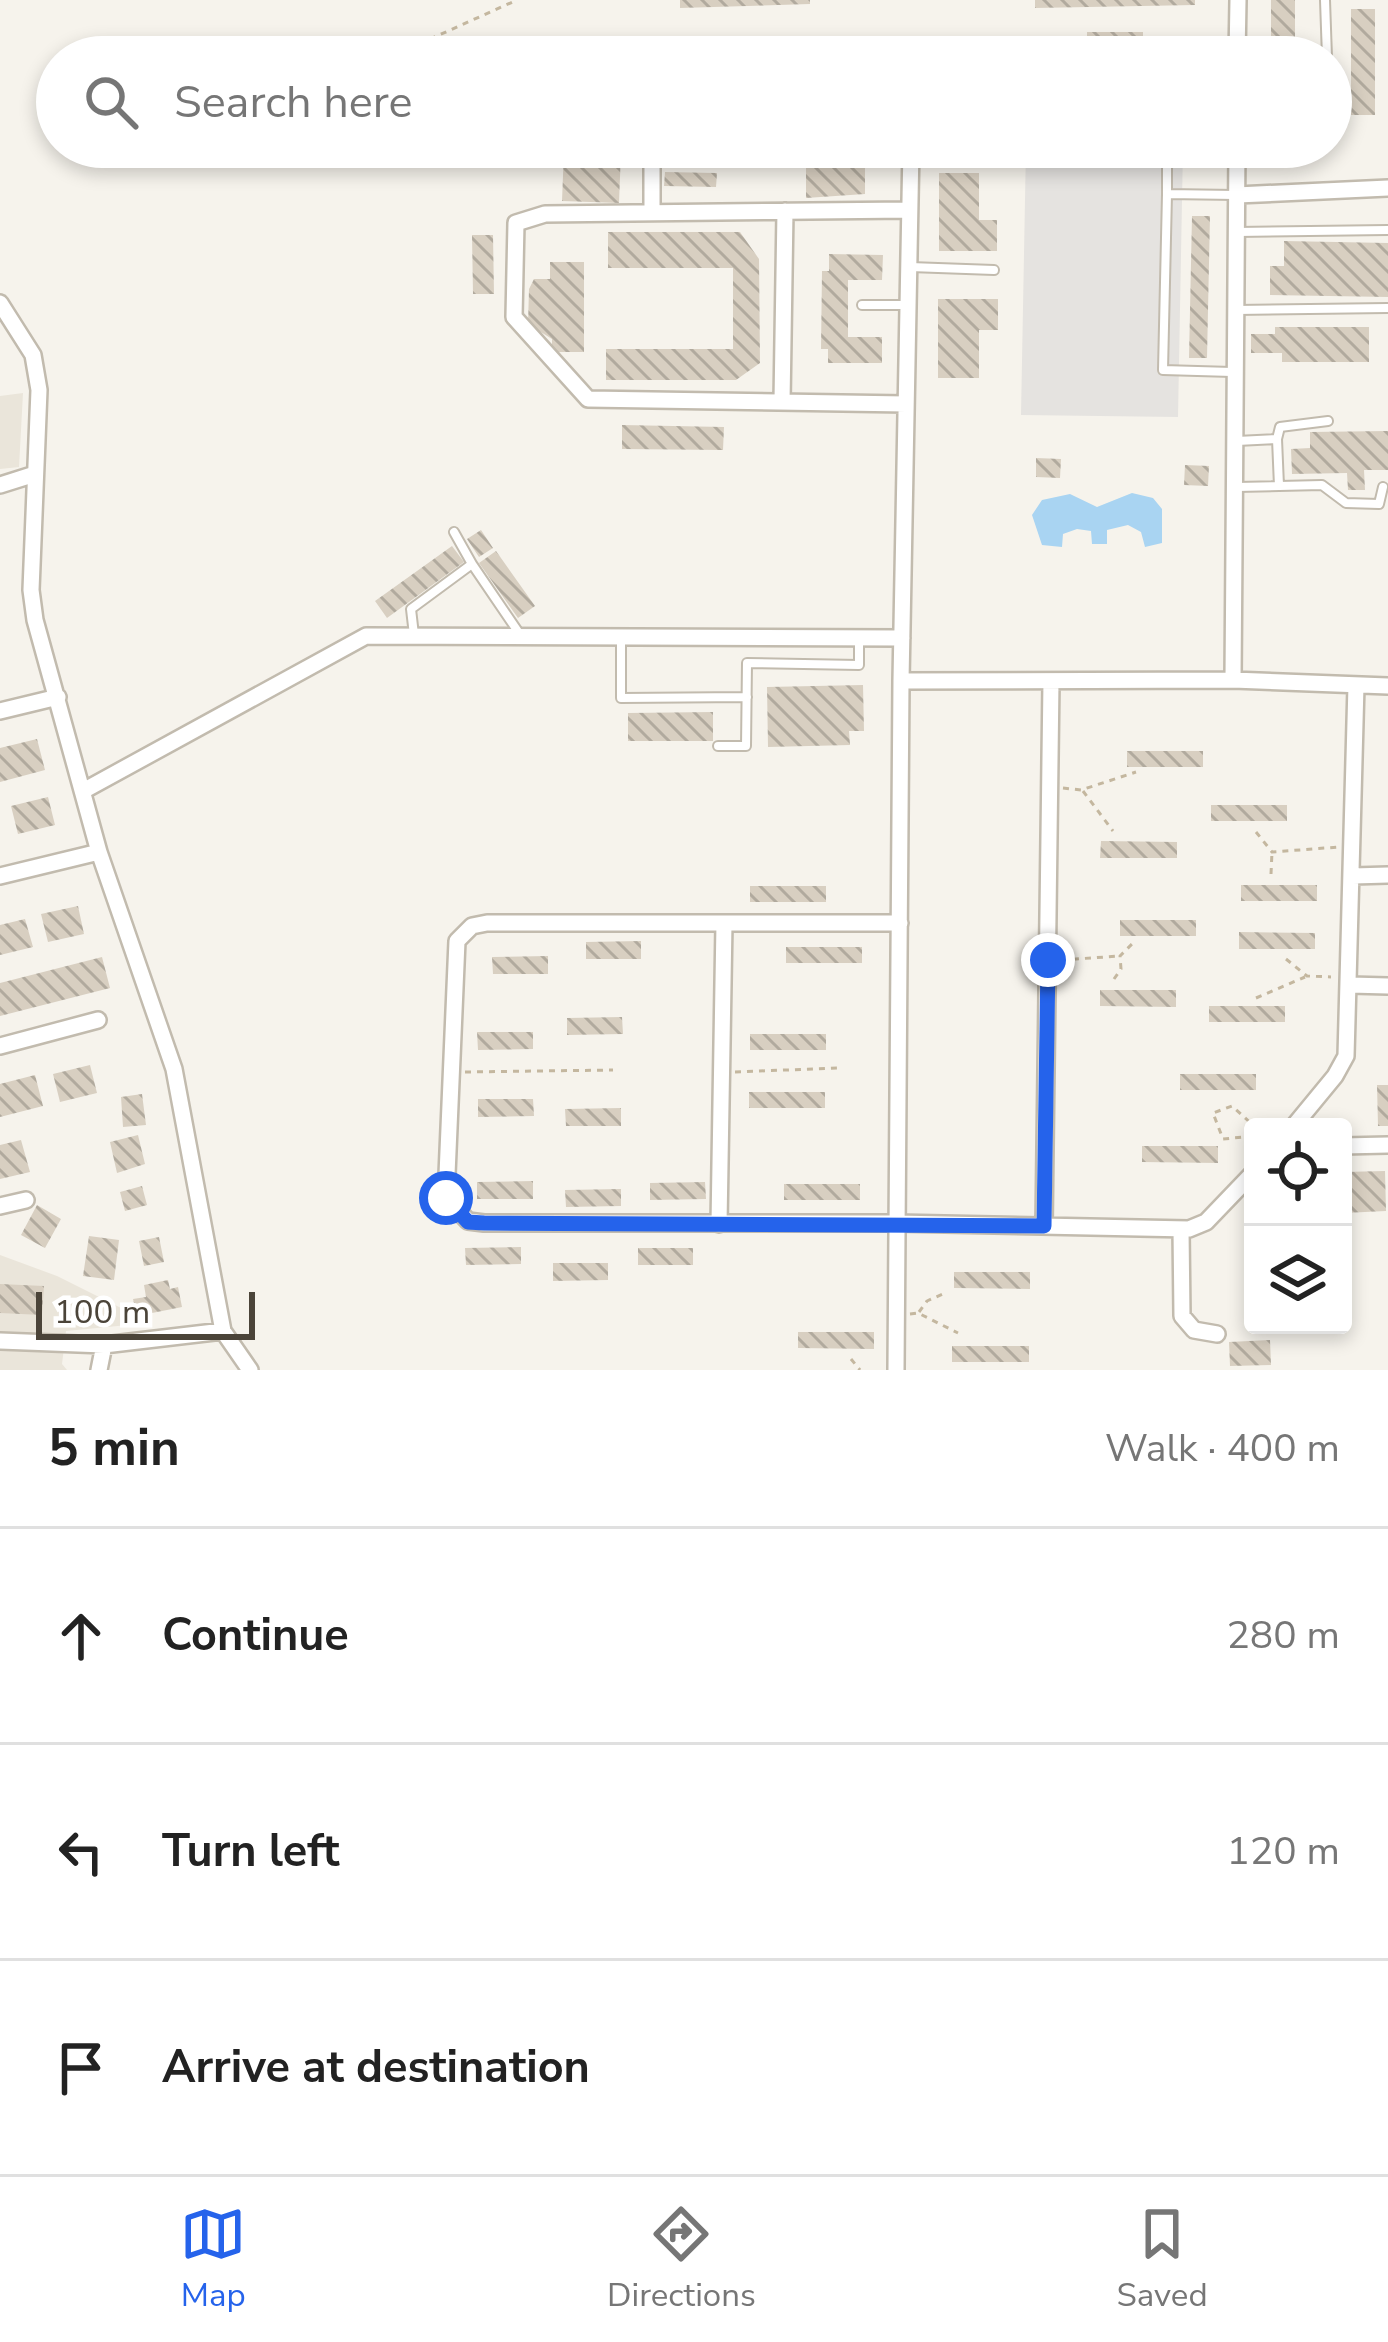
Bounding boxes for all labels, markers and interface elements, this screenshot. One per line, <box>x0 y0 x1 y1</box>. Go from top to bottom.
search box <box>36 36 1352 168</box>
icon: search <box>78 69 144 135</box>
text: Search here <box>174 72 413 133</box>
route end <box>1021 933 1075 987</box>
map controls <box>1244 1118 1352 1334</box>
button: locate <box>1244 1118 1352 1226</box>
route start <box>419 1171 473 1225</box>
button: layers <box>1244 1226 1352 1334</box>
scale bar <box>36 1286 255 1339</box>
text: 100 m <box>54 1290 150 1335</box>
text: 5 min <box>48 1413 180 1483</box>
text: Walk · 400 m <box>1105 1422 1340 1475</box>
icon: ahead <box>48 1603 114 1669</box>
text: Continue <box>162 1605 349 1666</box>
text: 280 m <box>1226 1609 1340 1662</box>
icon: left <box>48 1819 114 1885</box>
text: Turn left <box>162 1821 340 1882</box>
text: 120 m <box>1226 1825 1340 1878</box>
icon: arrive <box>48 2035 114 2101</box>
text: Arrive at destination <box>162 2037 590 2098</box>
tab: Map <box>180 2201 246 2318</box>
tab: Directions <box>607 2201 756 2318</box>
tab: Saved <box>1116 2201 1208 2318</box>

